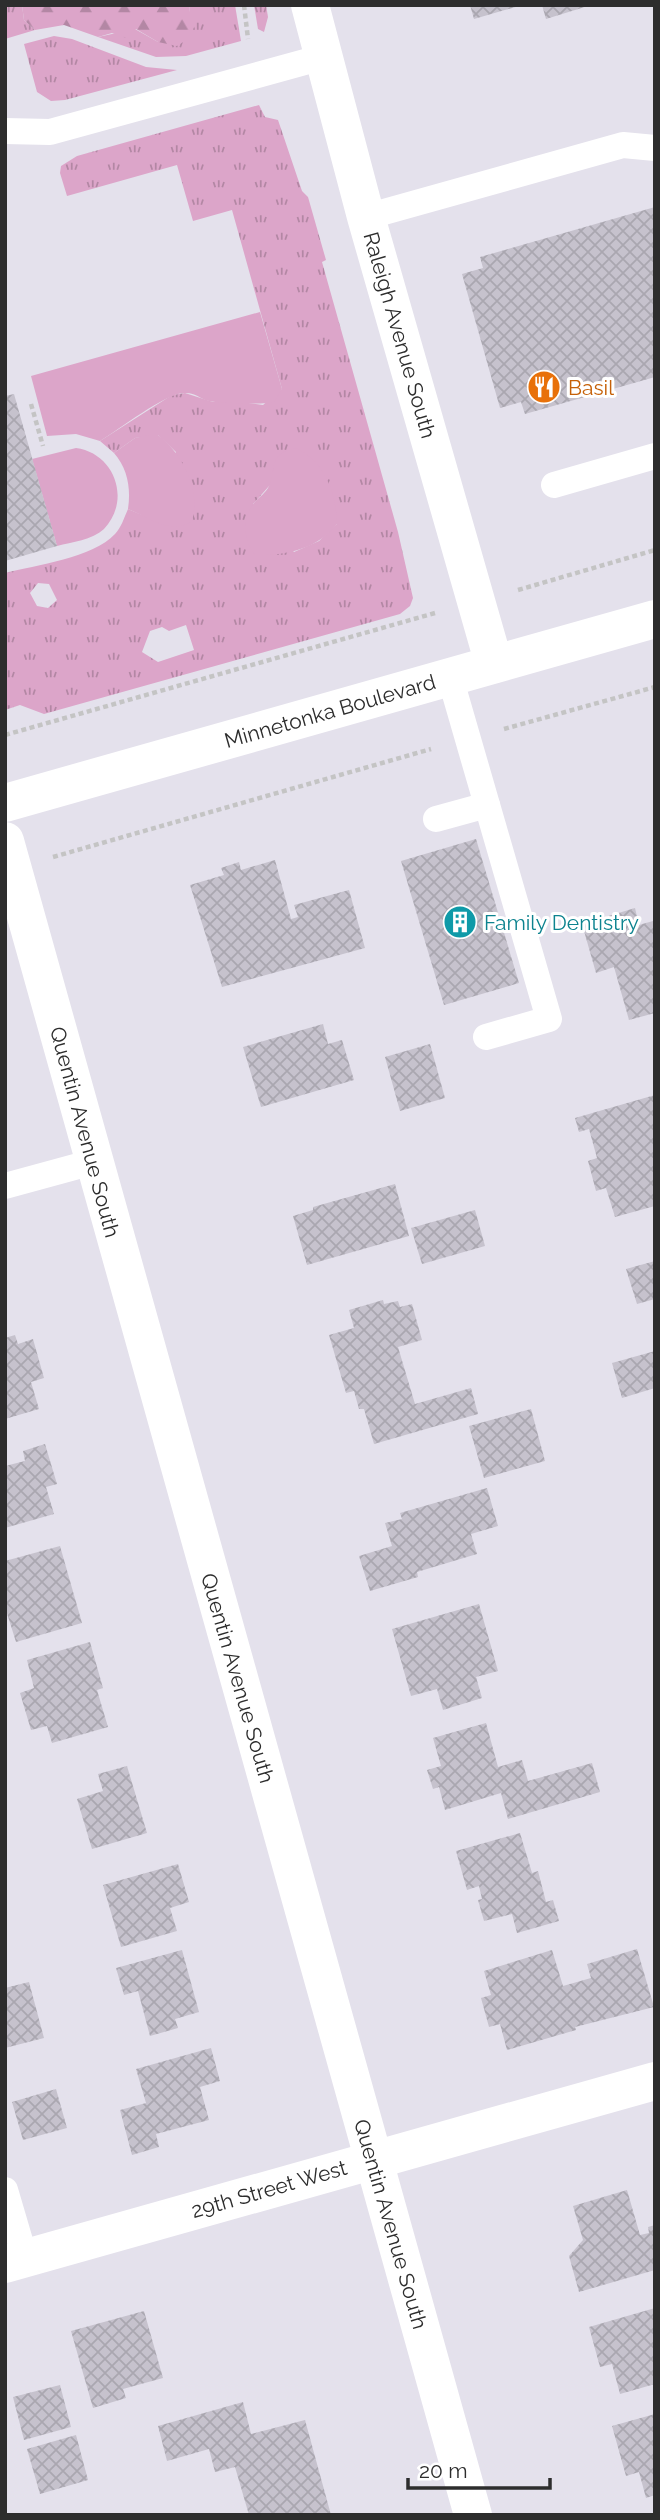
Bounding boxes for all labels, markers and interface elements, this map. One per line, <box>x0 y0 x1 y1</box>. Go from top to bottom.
street label: Raleigh Avenue South <box>359 229 441 441</box>
restaurant icon: Basil <box>525 368 563 406</box>
place label: Basil <box>568 375 614 400</box>
street label: Minnetonka Boulevard <box>222 669 438 753</box>
building icon: Family Dentistry <box>441 903 479 941</box>
place label: Family Dentistry <box>484 910 639 935</box>
street label: Quentin Avenue South <box>45 1024 125 1240</box>
street label: Quentin Avenue South <box>196 1570 280 1786</box>
street label: Quentin Avenue South <box>349 2116 433 2332</box>
street label: 29th Street West <box>188 2155 350 2223</box>
scale bar <box>408 2446 550 2490</box>
text: 20 m <box>419 2458 467 2483</box>

